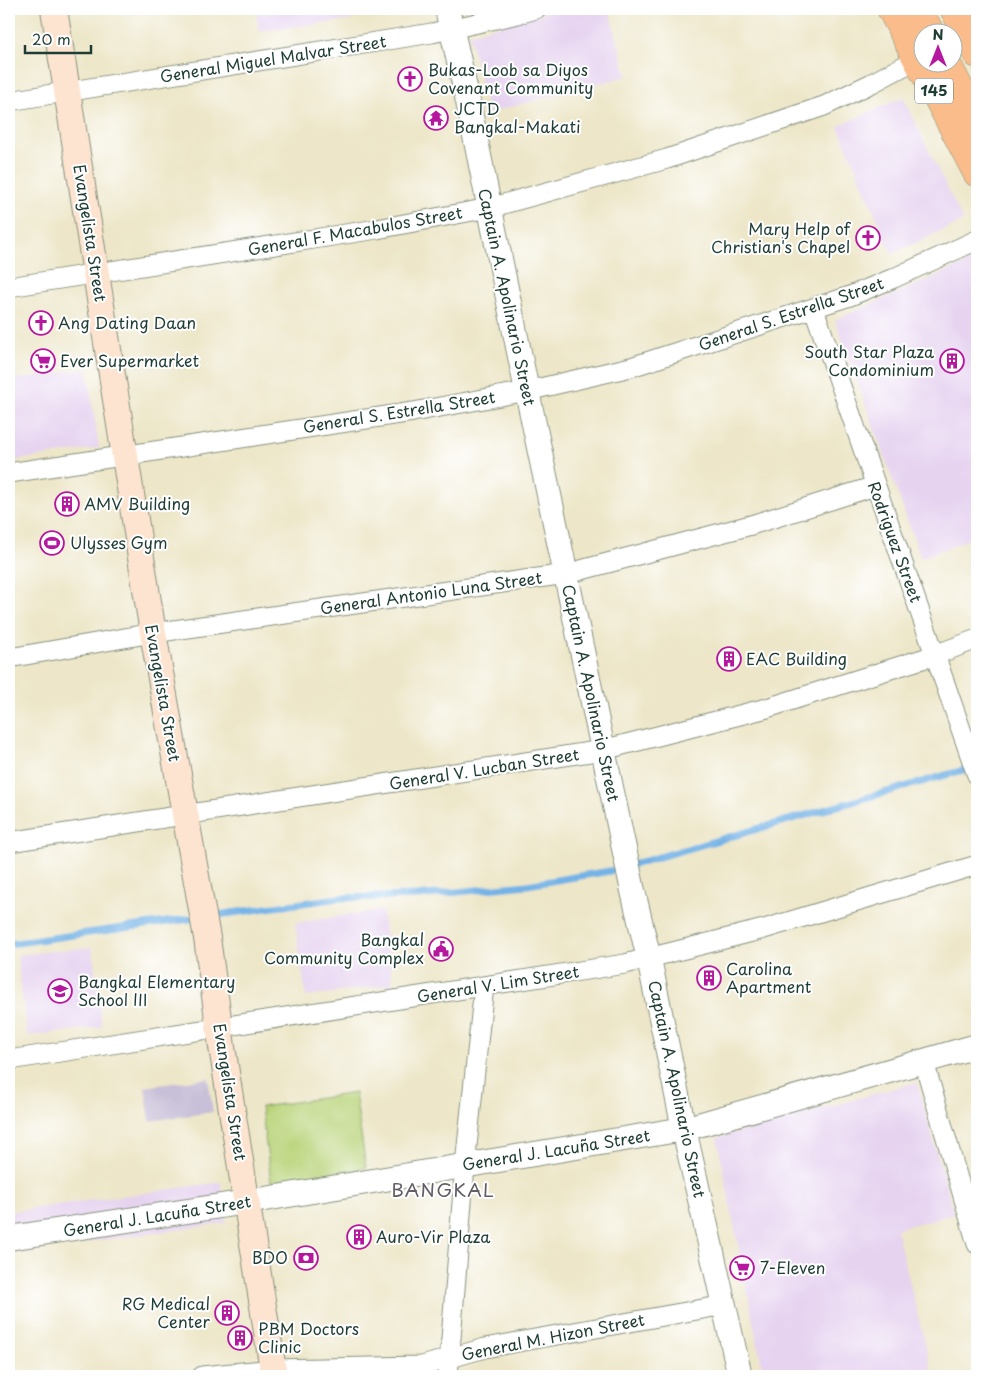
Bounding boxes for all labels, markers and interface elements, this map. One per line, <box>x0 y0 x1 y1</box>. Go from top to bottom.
scale bar <box>25 22 91 54</box>
north arrow <box>914 22 964 72</box>
text: N <box>932 24 944 45</box>
text: 20 m <box>32 27 71 50</box>
street label: General Miguel Malvar Street <box>158 28 388 88</box>
place label: Bukas-Loob sa Diyos Covenant Community <box>428 57 593 99</box>
church icon: Bukas-Loob sa Diyos Covenant Community <box>397 66 423 92</box>
road number: 145 <box>915 78 953 104</box>
place label: JCTD Bangkal-Makati <box>454 96 581 138</box>
temple icon: JCTD Bangkal-Makati <box>423 105 449 131</box>
street label: Evangelista Street <box>68 162 114 304</box>
street label: Captain A. Apolinario Street <box>473 186 543 408</box>
street label: General F. Macabulos Street <box>246 199 464 261</box>
place label: Mary Help of Christian's Chapel <box>711 216 852 258</box>
church icon: Mary Help of Christian's Chapel <box>855 225 881 251</box>
street label: General S. Estrella Street <box>695 270 887 356</box>
church icon: Ang Dating Daan <box>28 310 54 336</box>
place label: Ang Dating Daan <box>58 310 196 334</box>
place label: South Star Plaza Condominium <box>805 339 934 381</box>
supermarket icon: Ever Supermarket <box>30 348 56 374</box>
place label: Ever Supermarket <box>60 348 200 372</box>
building icon: South Star Plaza Condominium <box>939 348 965 374</box>
street label: General S. Estrella Street <box>301 384 497 438</box>
street label: Rodriguez Street <box>863 478 929 606</box>
building icon: AMV Building <box>54 491 80 517</box>
place label: AMV Building <box>84 491 190 515</box>
sports icon: Ulysses Gym <box>39 530 65 556</box>
place label: Ulysses Gym <box>70 530 167 554</box>
street label: General Antonio Luna Street <box>318 564 544 619</box>
street label: Captain A. Apolinario Street <box>557 582 627 804</box>
street label: Evangelista Street <box>140 622 188 764</box>
building icon: EAC Building <box>716 646 742 672</box>
place label: EAC Building <box>746 646 847 670</box>
street label: General V. Lucban Street <box>387 741 581 795</box>
place label: Bangkal Community Complex <box>264 927 424 969</box>
public building icon: Bangkal Community Complex <box>428 936 454 962</box>
place label: Carolina Apartment <box>726 956 812 998</box>
street label: General V. Lim Street <box>415 958 581 1008</box>
building icon: Carolina Apartment <box>696 965 722 991</box>
place label: Bangkal Elementary School III <box>78 969 236 1011</box>
school or university icon: Bangkal Elementary School III <box>47 978 73 1004</box>
street label: Captain A. Apolinario Street <box>643 978 713 1200</box>
street label: Evangelista Street <box>208 1021 254 1163</box>
street label: General J. Lacuña Street <box>460 1122 652 1176</box>
district label: BANGKAL <box>391 1175 495 1203</box>
street label: General J. Lacuña Street <box>61 1188 253 1242</box>
building icon: Auro-Vir Plaza <box>346 1224 372 1250</box>
place label: Auro-Vir Plaza <box>376 1224 490 1248</box>
place label: BDO <box>252 1245 288 1269</box>
bank icon: BDO <box>293 1245 319 1271</box>
supermarket icon: 7-Eleven <box>729 1255 755 1281</box>
place label: 7-Eleven <box>760 1255 825 1279</box>
place label: RG Medical Center <box>122 1291 211 1333</box>
building icon: RG Medical Center <box>214 1300 240 1326</box>
street label: General M. Hizon Street <box>459 1306 647 1366</box>
place label: PBM Doctors Clinic <box>258 1316 359 1358</box>
building icon: PBM Doctors Clinic <box>227 1325 253 1351</box>

